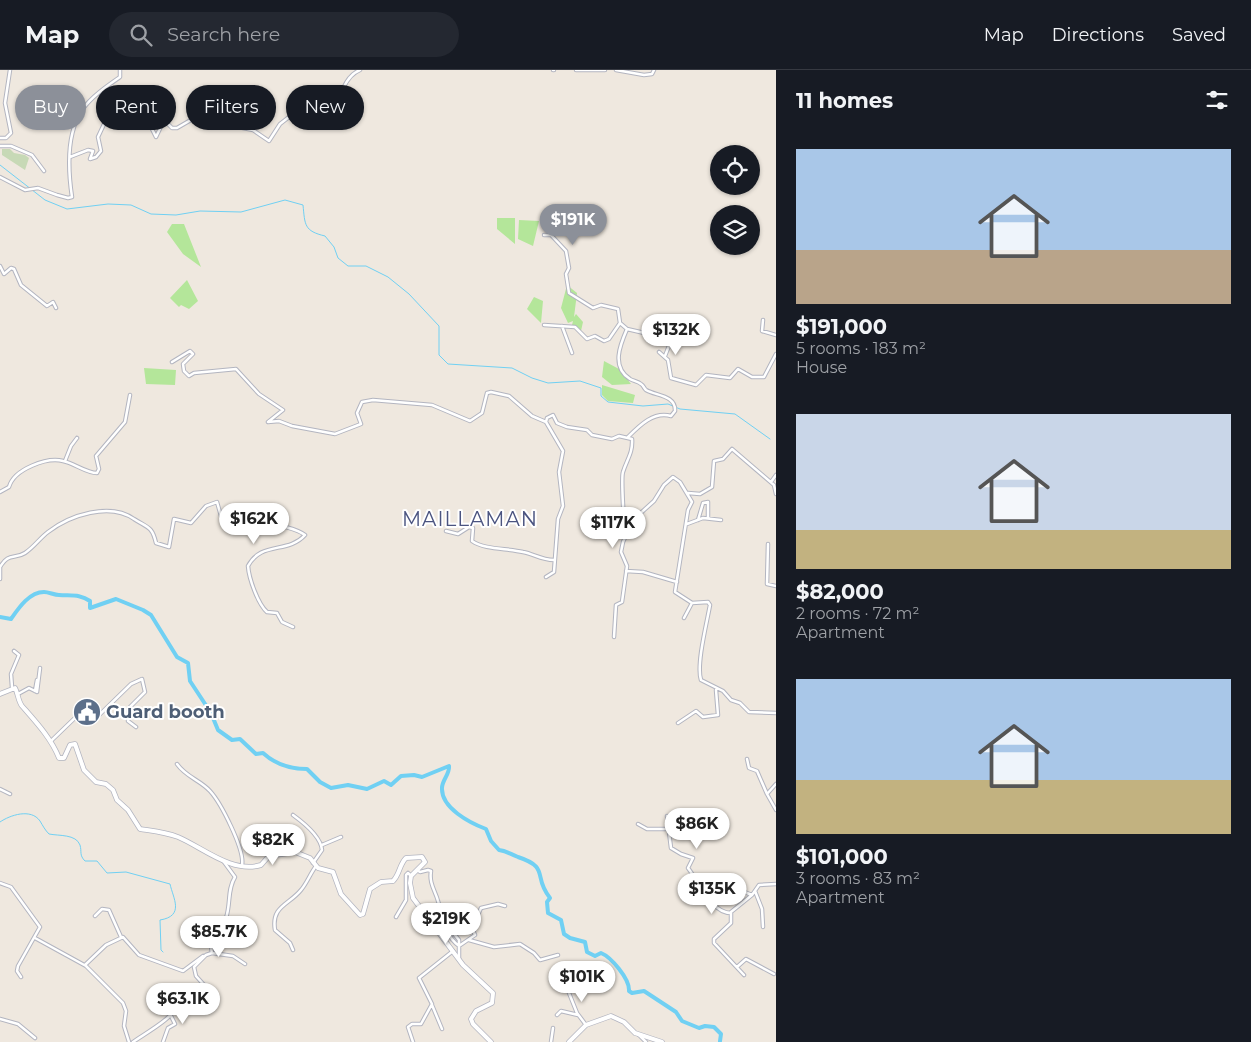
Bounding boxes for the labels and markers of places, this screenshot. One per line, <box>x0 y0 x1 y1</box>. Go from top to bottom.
pin: $191K <box>538 204 608 246</box>
pin: $132K <box>641 314 711 356</box>
pin: $162K <box>219 502 289 545</box>
pin: $117K <box>578 506 648 549</box>
public building icon: Guard booth <box>72 697 102 727</box>
place label: Guard booth <box>106 701 225 723</box>
pin: $86K <box>667 808 727 850</box>
pin: $82K <box>243 824 303 866</box>
pin: $135K <box>677 872 747 915</box>
pin: $219K <box>411 902 481 945</box>
pin: $85.7K <box>178 916 260 958</box>
pin: $101K <box>547 960 617 1003</box>
pin: $63.1K <box>142 982 224 1025</box>

